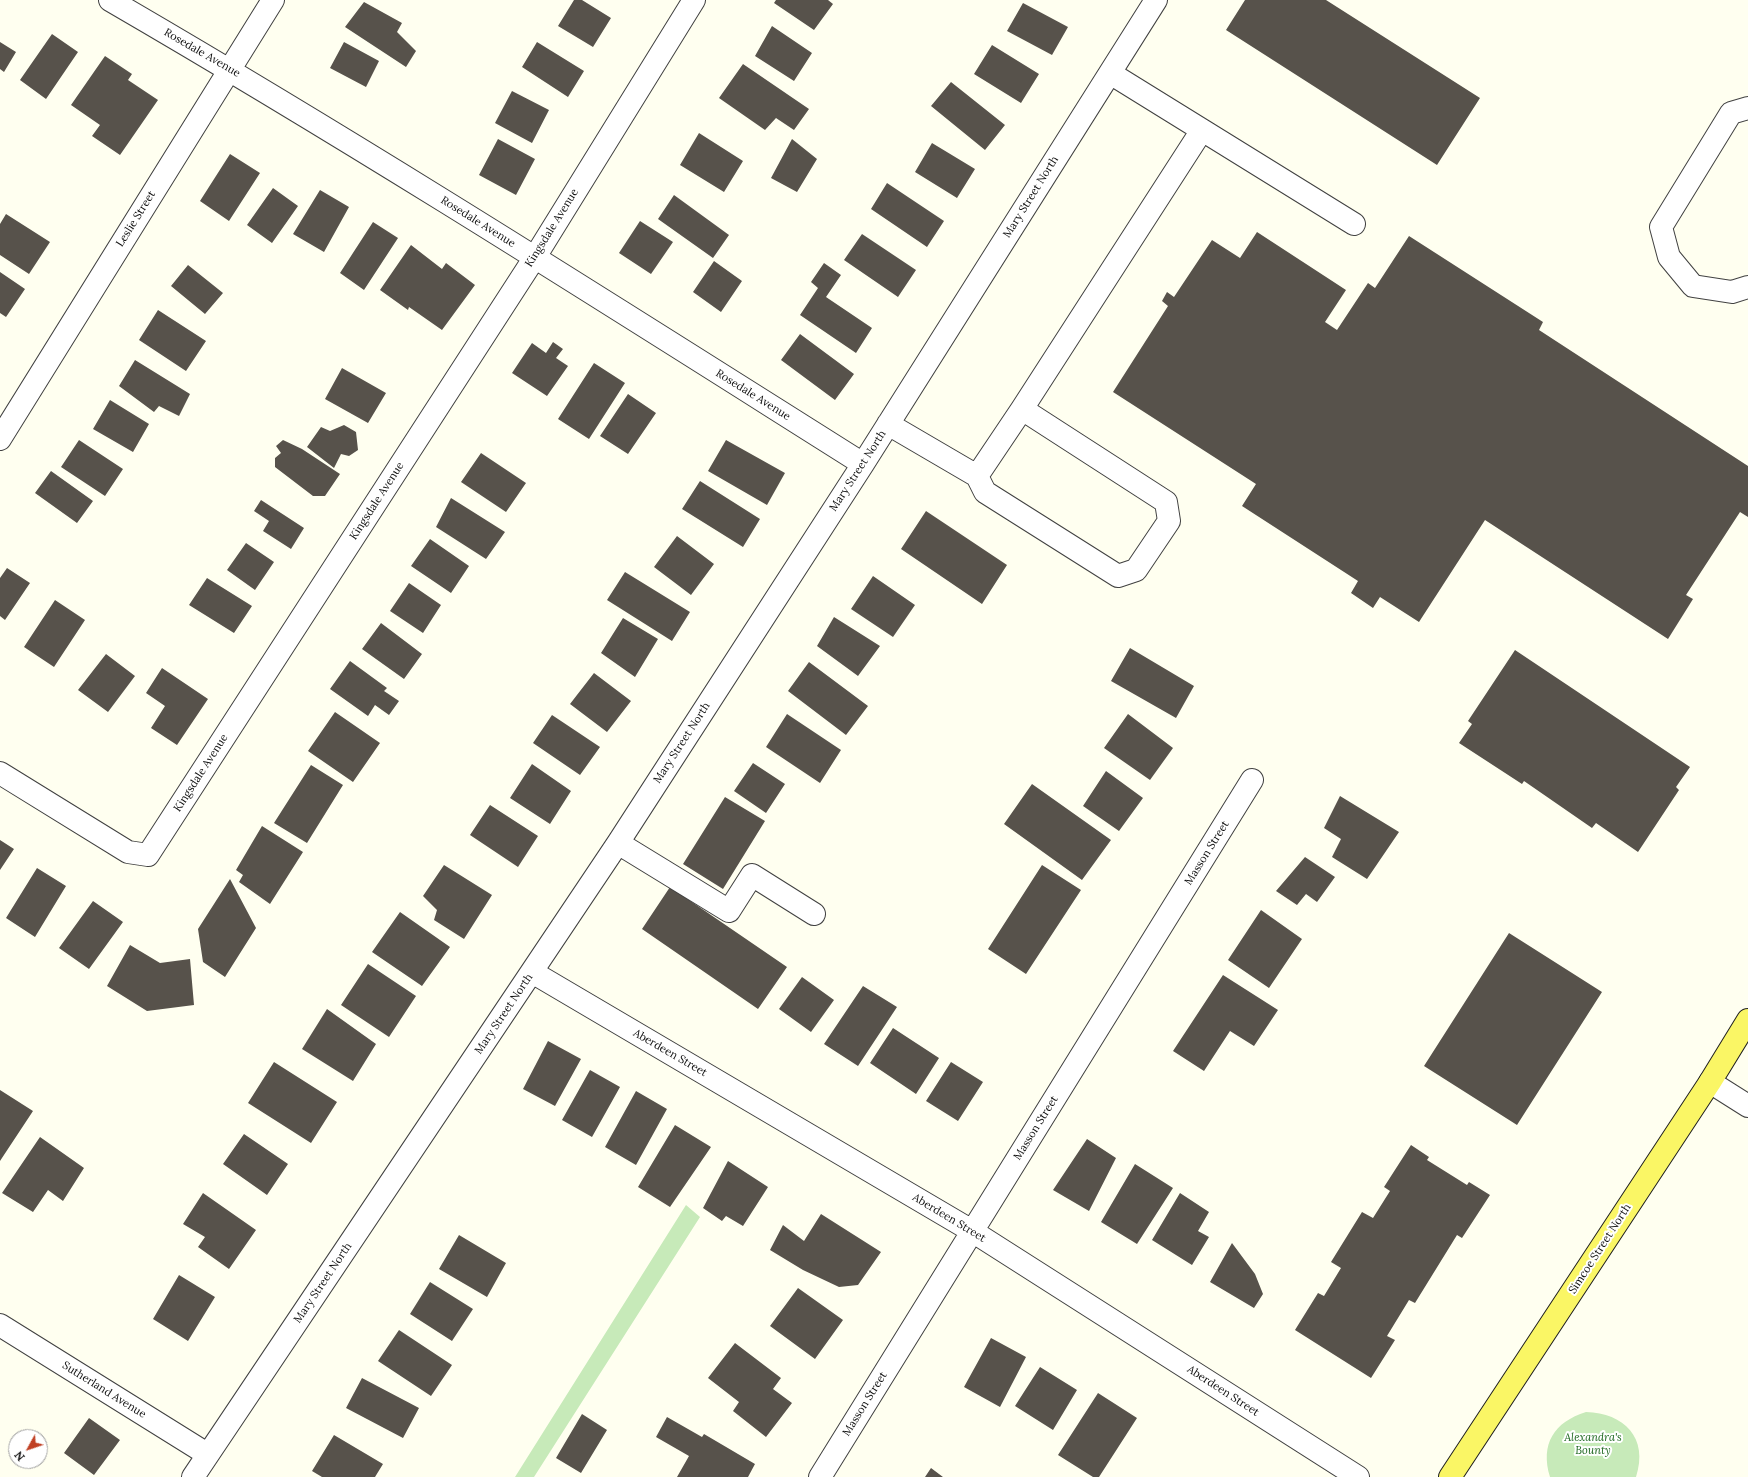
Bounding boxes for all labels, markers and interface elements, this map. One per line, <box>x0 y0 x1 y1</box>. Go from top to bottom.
street label: Rosedale Avenue <box>162 26 242 80</box>
street label: Mary Street North <box>1001 154 1061 240</box>
street label: Kingsdale Avenue <box>523 186 581 270</box>
street label: Leslie Street <box>114 189 158 249</box>
street label: Rosedale Avenue <box>438 194 518 250</box>
street label: Rosedale Avenue <box>713 367 793 423</box>
street label: Mary Street North <box>827 428 889 514</box>
street label: Kingsdale Avenue <box>347 460 407 542</box>
street label: Mary Street North <box>651 700 713 786</box>
street label: Kingsdale Avenue <box>171 732 231 814</box>
street label: Masson Street <box>1182 818 1232 888</box>
street label: Mary Street North <box>472 971 536 1057</box>
street label: Aberdeen Street <box>631 1026 709 1080</box>
street label: Masson Street <box>1011 1093 1061 1163</box>
street label: Aberdeen Street <box>910 1191 988 1245</box>
street label: Simcoe Street North <box>1566 1202 1634 1296</box>
street label: Mary Street North <box>291 1240 355 1326</box>
street label: Sutherland Avenue <box>60 1359 148 1421</box>
street label: Aberdeen Street <box>1185 1363 1261 1419</box>
street label: Masson Street <box>840 1369 890 1439</box>
north arrow <box>8 1429 48 1469</box>
park label: Alexandra's Bounty <box>1564 1431 1622 1457</box>
text: N <box>11 1448 28 1464</box>

